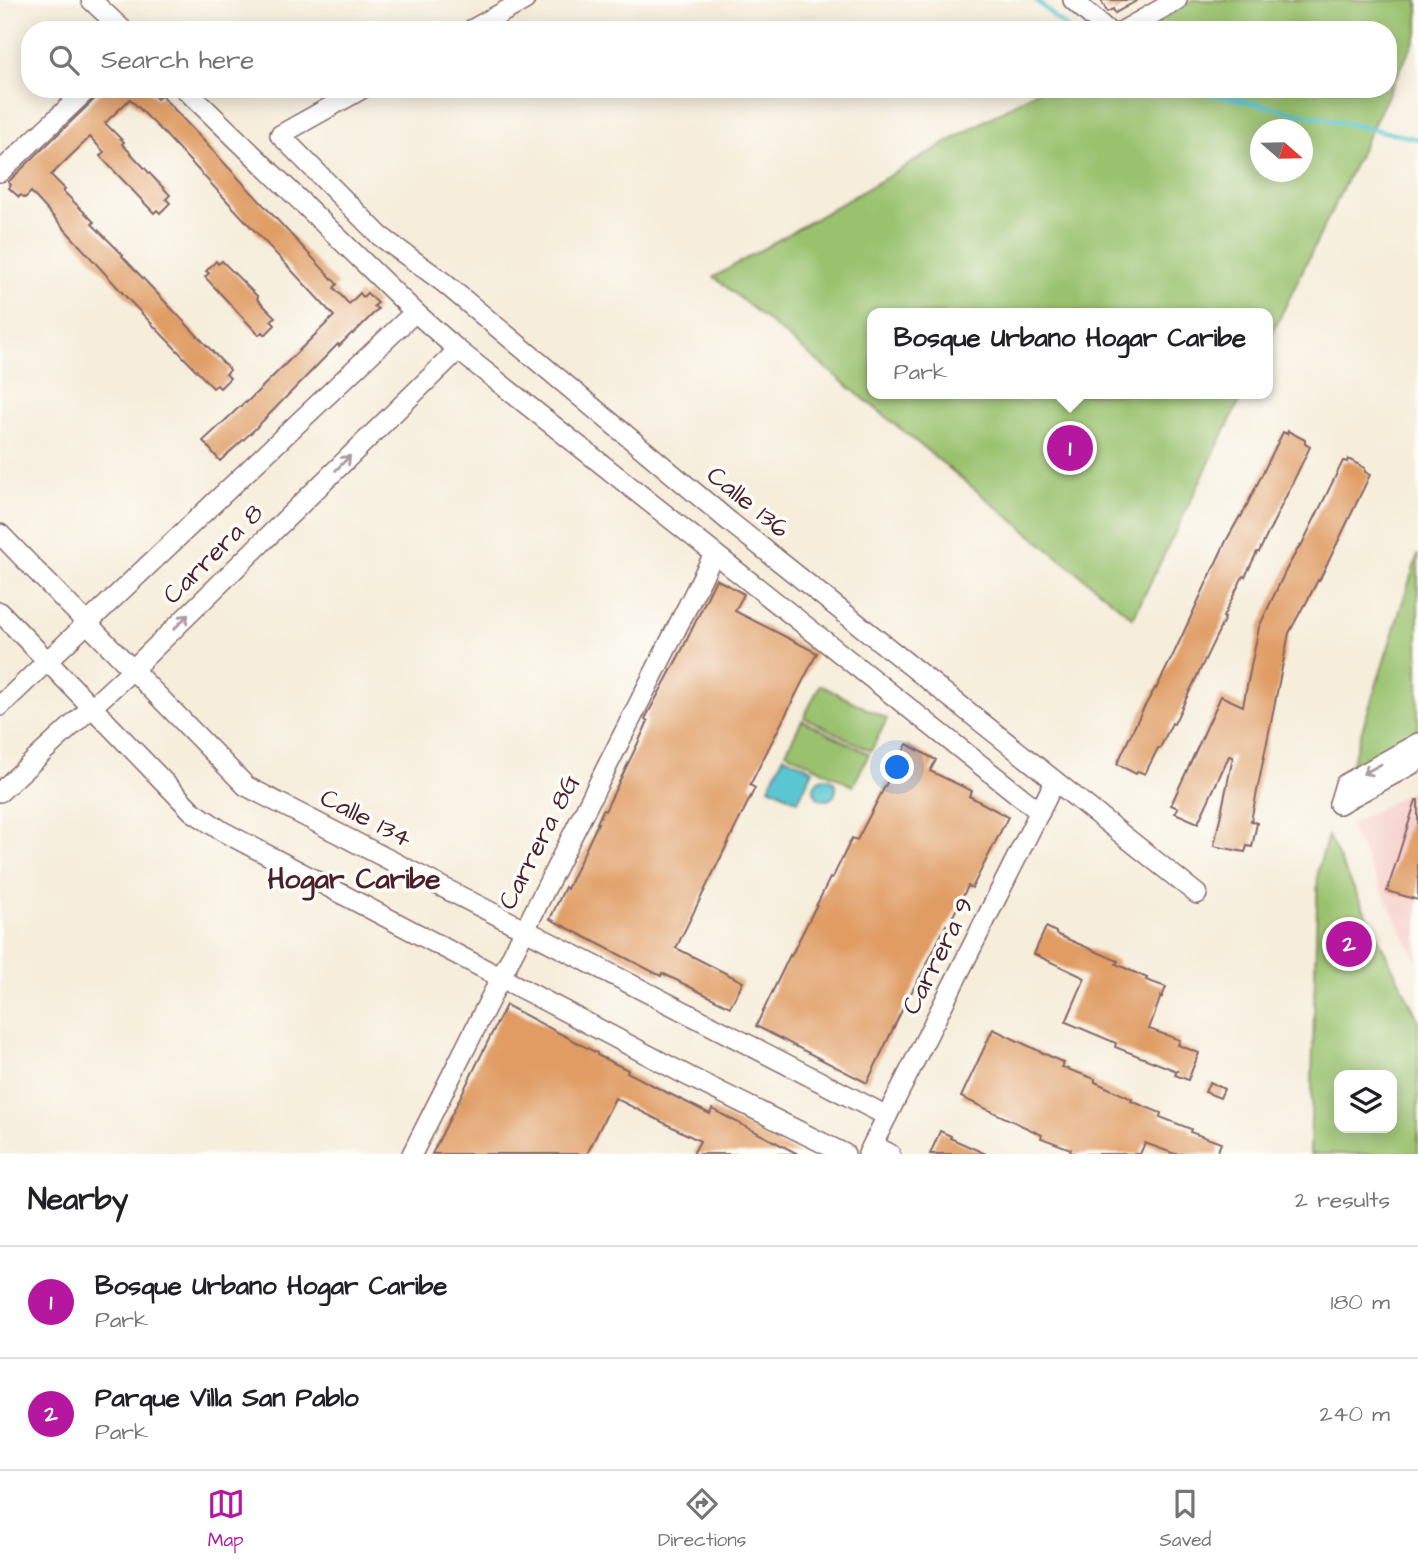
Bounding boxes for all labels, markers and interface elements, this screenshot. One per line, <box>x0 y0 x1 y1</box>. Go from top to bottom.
search box <box>21 21 1397 98</box>
icon: search <box>45 41 83 79</box>
text: Search here <box>101 42 254 78</box>
north arrow <box>1250 119 1313 182</box>
popup <box>867 308 1273 399</box>
text: Bosque Urbano Hogar Caribe <box>894 320 1246 356</box>
text: Park <box>894 356 947 388</box>
pin: 1 <box>1047 422 1093 474</box>
one-way arrow <box>334 454 351 471</box>
street label: Calle 136 <box>699 457 797 547</box>
street label: Carrera 8 <box>155 495 272 612</box>
one-way arrow <box>172 614 189 631</box>
your location <box>880 750 914 784</box>
one-way arrow <box>1363 762 1383 776</box>
street label: Carrera 8G <box>490 768 588 916</box>
street label: Calle 134 <box>314 780 418 857</box>
district label: Hogar Caribe <box>268 860 440 901</box>
street label: Carrera 9 <box>893 891 983 1021</box>
pin: 2 <box>1326 918 1372 970</box>
map controls <box>1334 1070 1397 1133</box>
button: layers <box>1334 1070 1397 1133</box>
text: Nearby <box>28 1179 128 1221</box>
text: 2 results <box>1295 1184 1390 1216</box>
text: Bosque Urbano Hogar Caribe <box>95 1268 447 1304</box>
text: 1 <box>50 1286 52 1318</box>
text: 180 m <box>1331 1286 1390 1318</box>
text: Park <box>95 1304 148 1336</box>
text: Parque Villa San Pablo <box>95 1380 359 1416</box>
text: 2 <box>44 1398 58 1430</box>
text: 240 m <box>1320 1398 1390 1430</box>
text: Park <box>95 1416 148 1448</box>
tab: Map <box>207 1485 245 1554</box>
tab: Directions <box>658 1485 746 1554</box>
tab: Saved <box>1160 1485 1211 1554</box>

